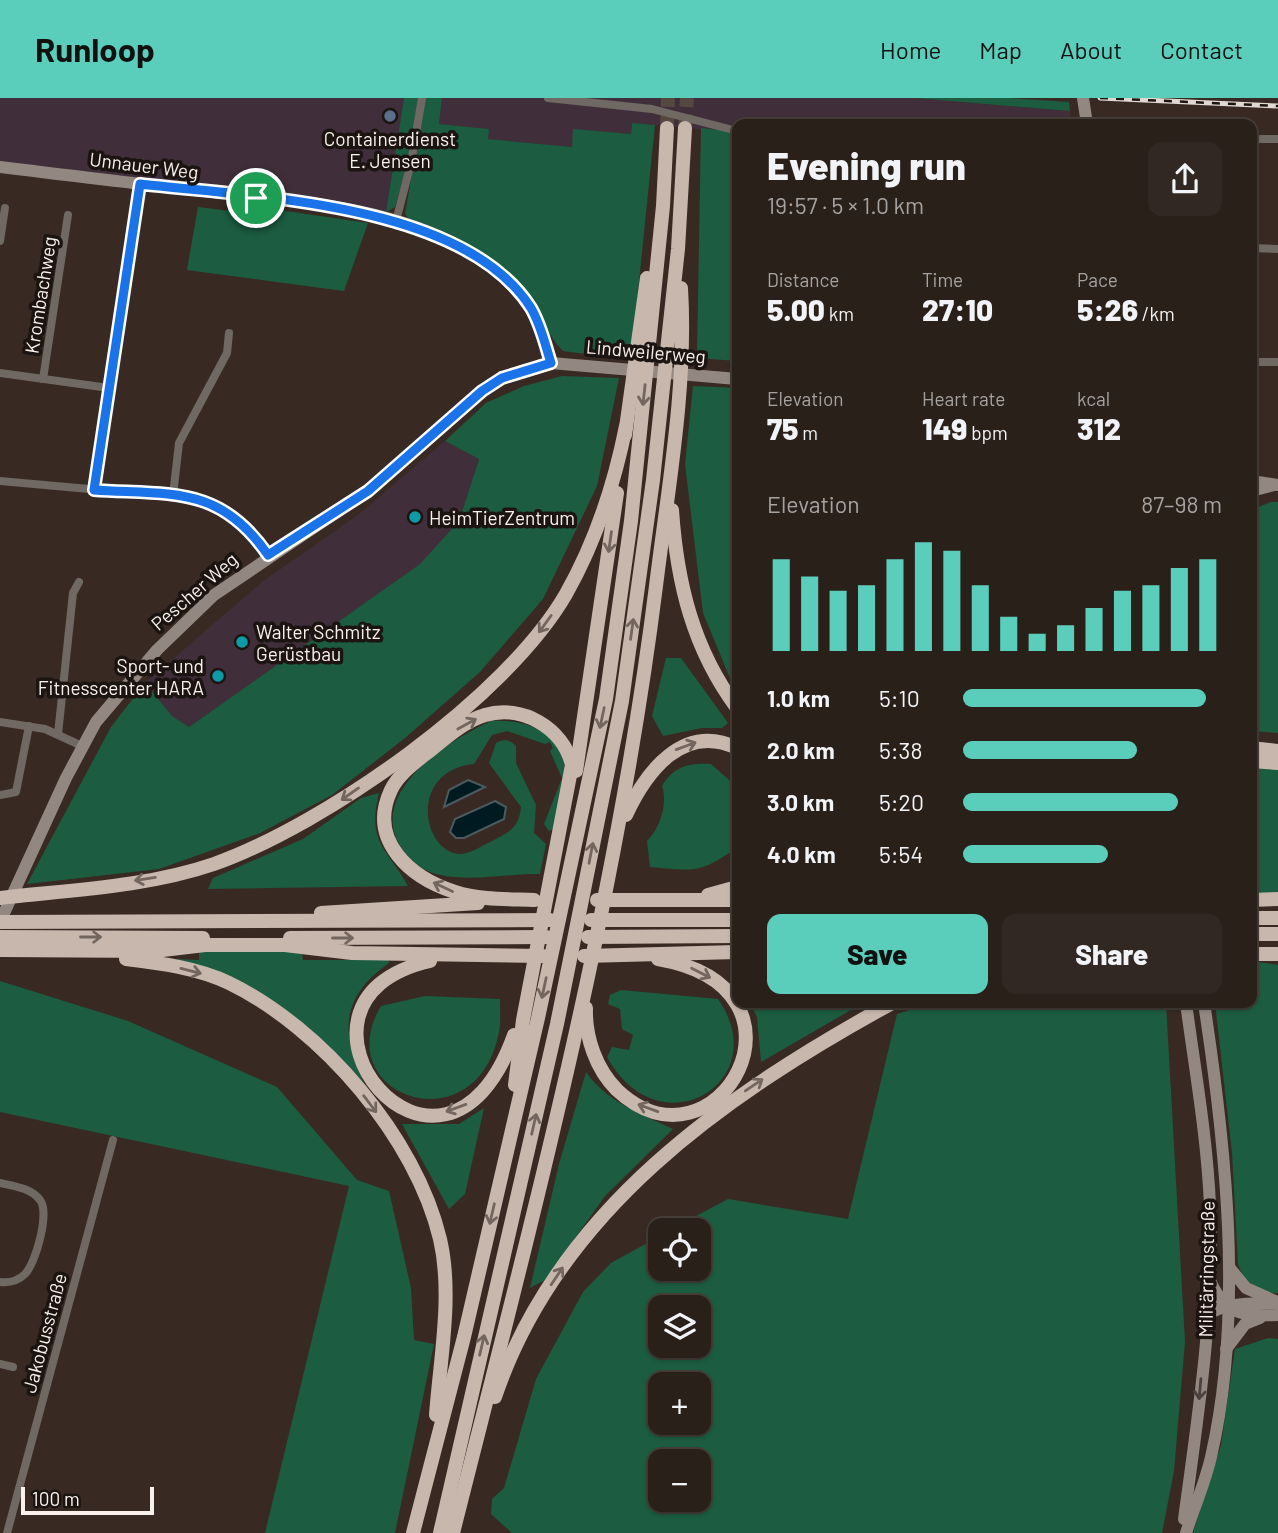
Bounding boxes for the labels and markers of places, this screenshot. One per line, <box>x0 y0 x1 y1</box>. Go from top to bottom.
marker: Containerdienst E. Jensen <box>382 108 398 124</box>
place label: Containerdienst E. Jensen <box>324 127 456 172</box>
pin <box>226 168 286 228</box>
place label: HeimTierZentrum <box>429 506 575 529</box>
marker: HeimTierZentrum <box>407 509 423 525</box>
place label: Walter Schmitz Gerüstbau <box>256 620 380 665</box>
marker: Walter Schmitz Gerüstbau <box>234 634 250 650</box>
place label: Sport- und Fitnesscenter HARA <box>38 654 204 699</box>
marker: Sport- und Fitnesscenter HARA <box>210 668 226 684</box>

